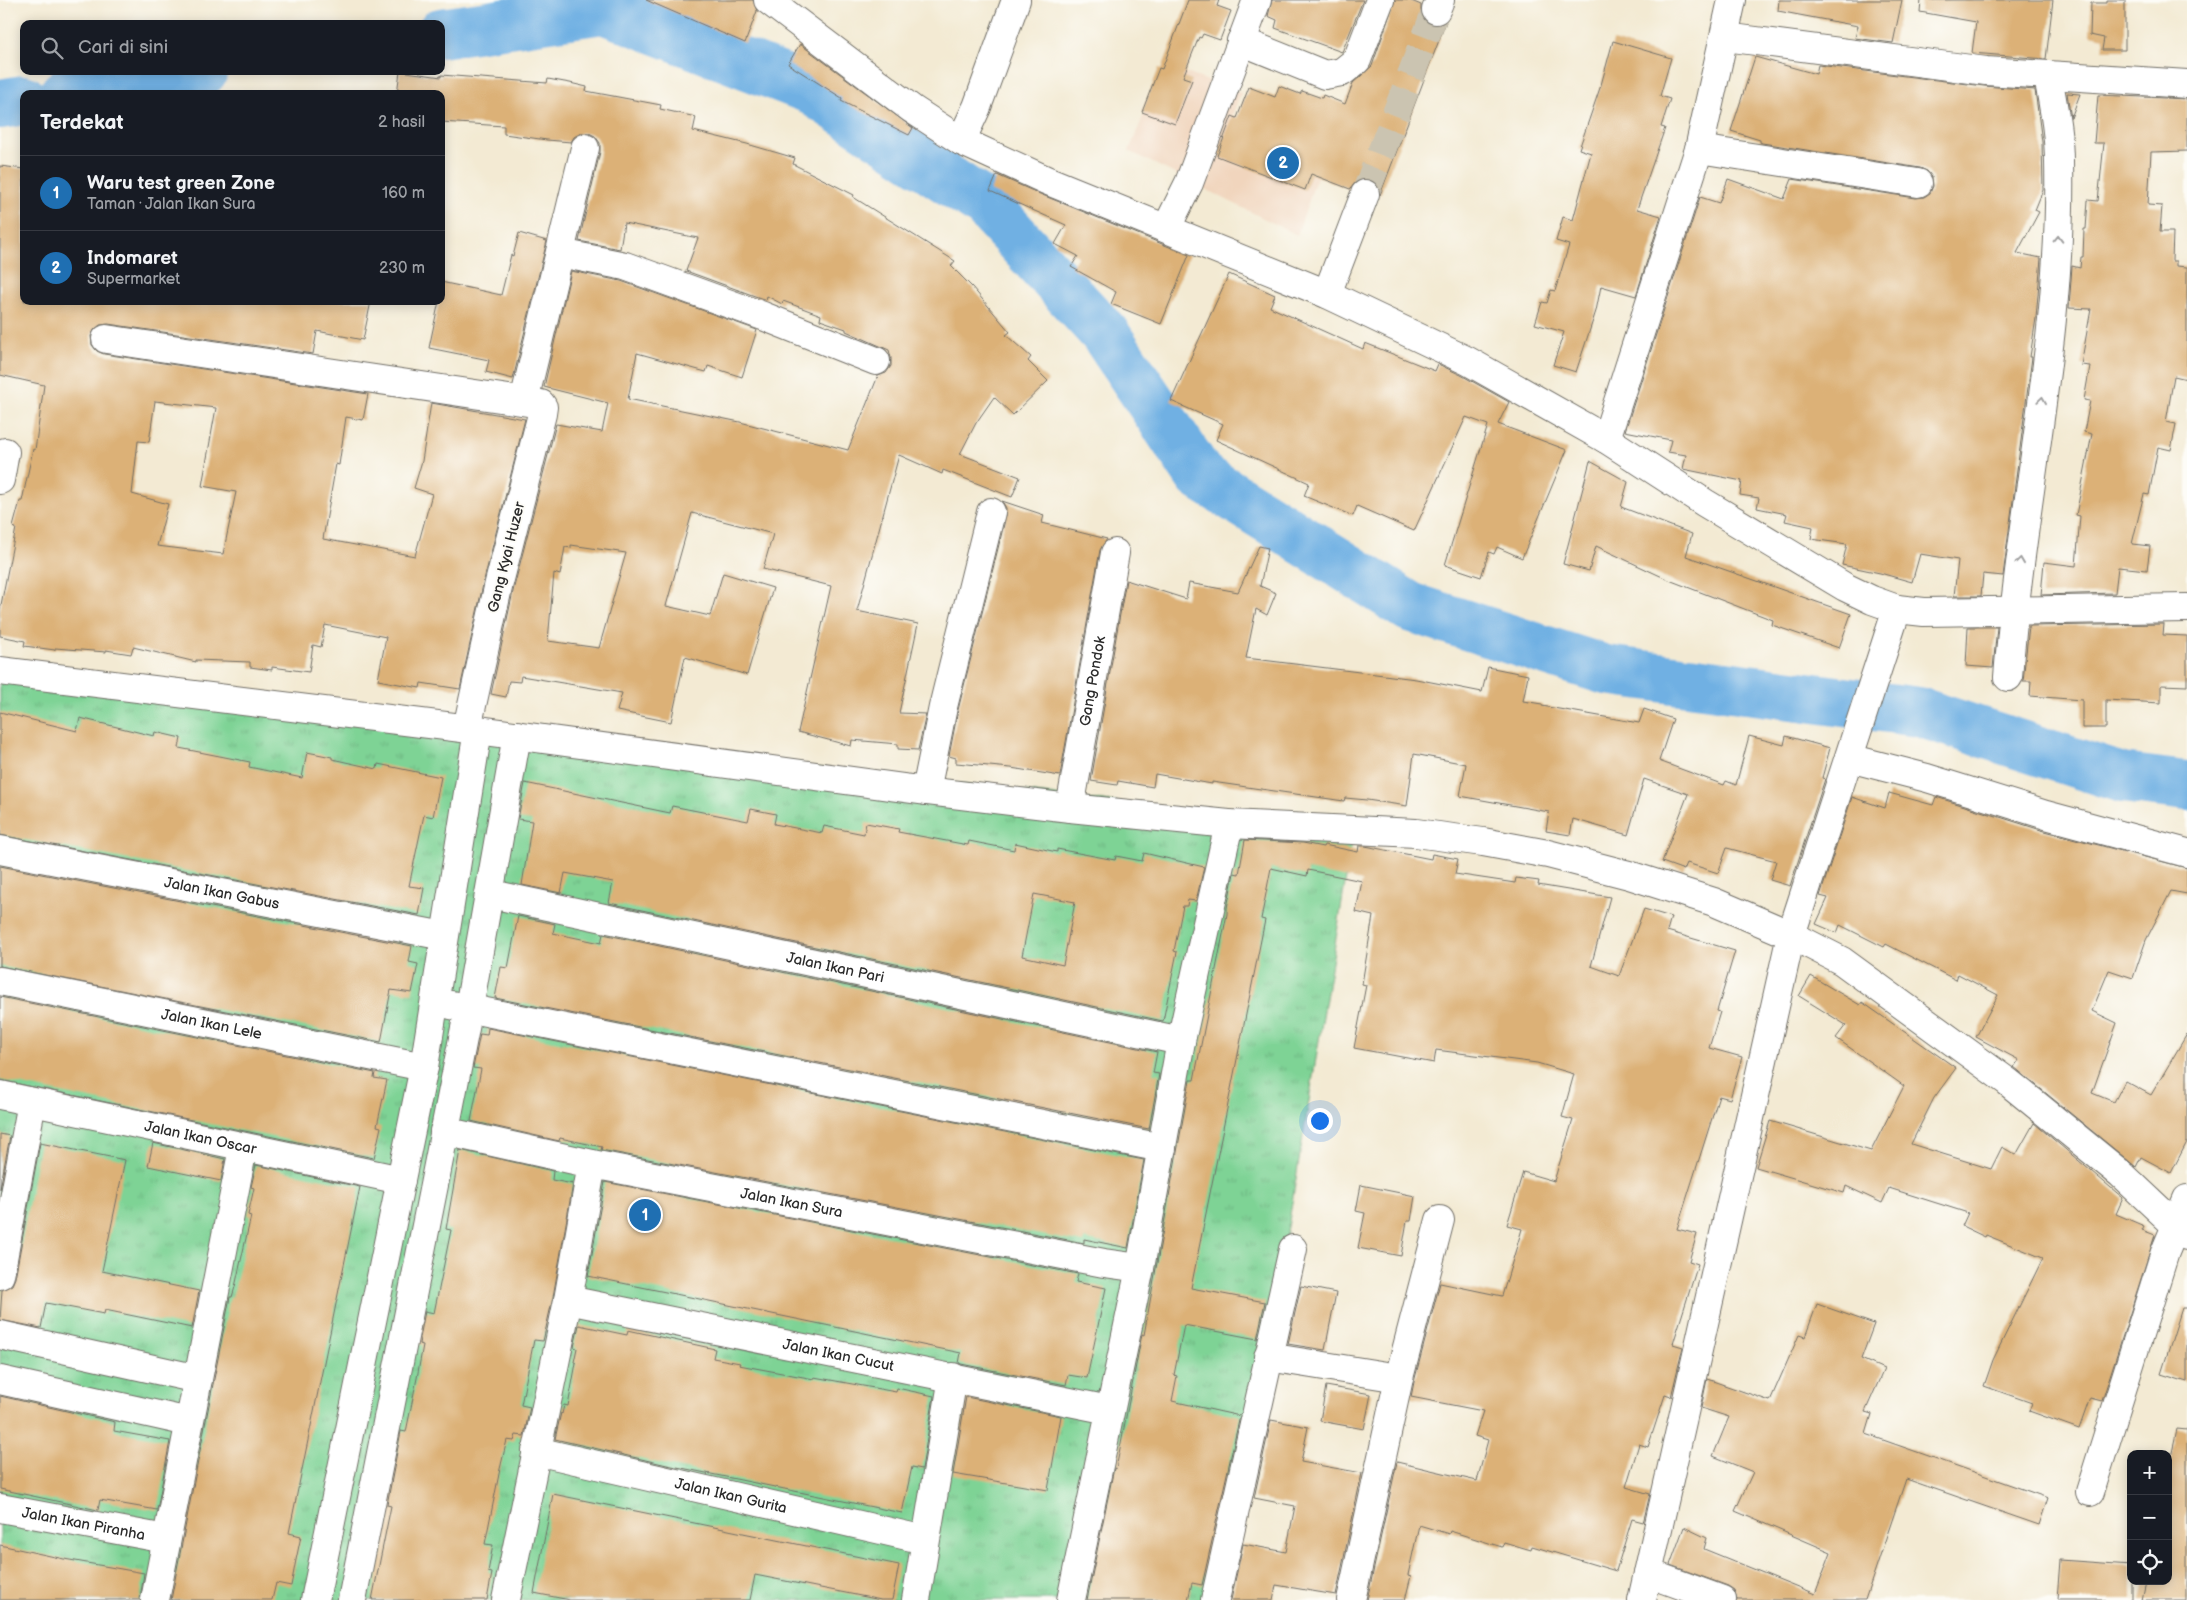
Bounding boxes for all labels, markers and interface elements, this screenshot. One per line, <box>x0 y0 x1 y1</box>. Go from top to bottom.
search box <box>20 20 445 75</box>
icon: search <box>38 34 66 62</box>
text: Cari di sini <box>78 36 168 59</box>
text: Terdekat <box>40 110 124 135</box>
text: 2 hasil <box>378 113 425 132</box>
pin: 2 <box>1267 144 1299 182</box>
text: Waru test green Zone <box>87 172 275 195</box>
text: 1 <box>53 184 59 203</box>
text: 160 m <box>382 184 425 203</box>
text: Taman · Jalan Ikan Sura <box>87 195 256 214</box>
one-way arrow <box>2052 234 2063 242</box>
text: Indomaret <box>87 247 178 270</box>
text: 2 <box>51 259 61 278</box>
text: 230 m <box>379 259 425 278</box>
text: Supermarket <box>87 270 180 289</box>
one-way arrow <box>2036 396 2047 404</box>
street label: Gang Kyai Huzer <box>484 499 530 614</box>
one-way arrow <box>2014 557 2025 565</box>
street label: Gang Pondok <box>1076 634 1110 728</box>
street label: Jalan Ikan Gabus <box>163 873 282 914</box>
street label: Jalan Ikan Pari <box>785 948 886 987</box>
street label: Jalan Ikan Lele <box>160 1005 264 1044</box>
your location <box>1307 1108 1333 1134</box>
street label: Jalan Ikan Oscar <box>143 1117 259 1159</box>
street label: Jalan Ikan Sura <box>739 1184 844 1222</box>
pin: 1 <box>629 1196 661 1234</box>
street label: Jalan Ikan Cucut <box>781 1335 896 1376</box>
map controls <box>2127 1450 2172 1585</box>
button: + <box>2127 1450 2172 1495</box>
street label: Jalan Ikan Gurita <box>673 1474 789 1518</box>
button: − <box>2127 1495 2172 1540</box>
street label: Jalan Ikan Piranha <box>20 1503 147 1545</box>
button: locate <box>2127 1540 2172 1585</box>

